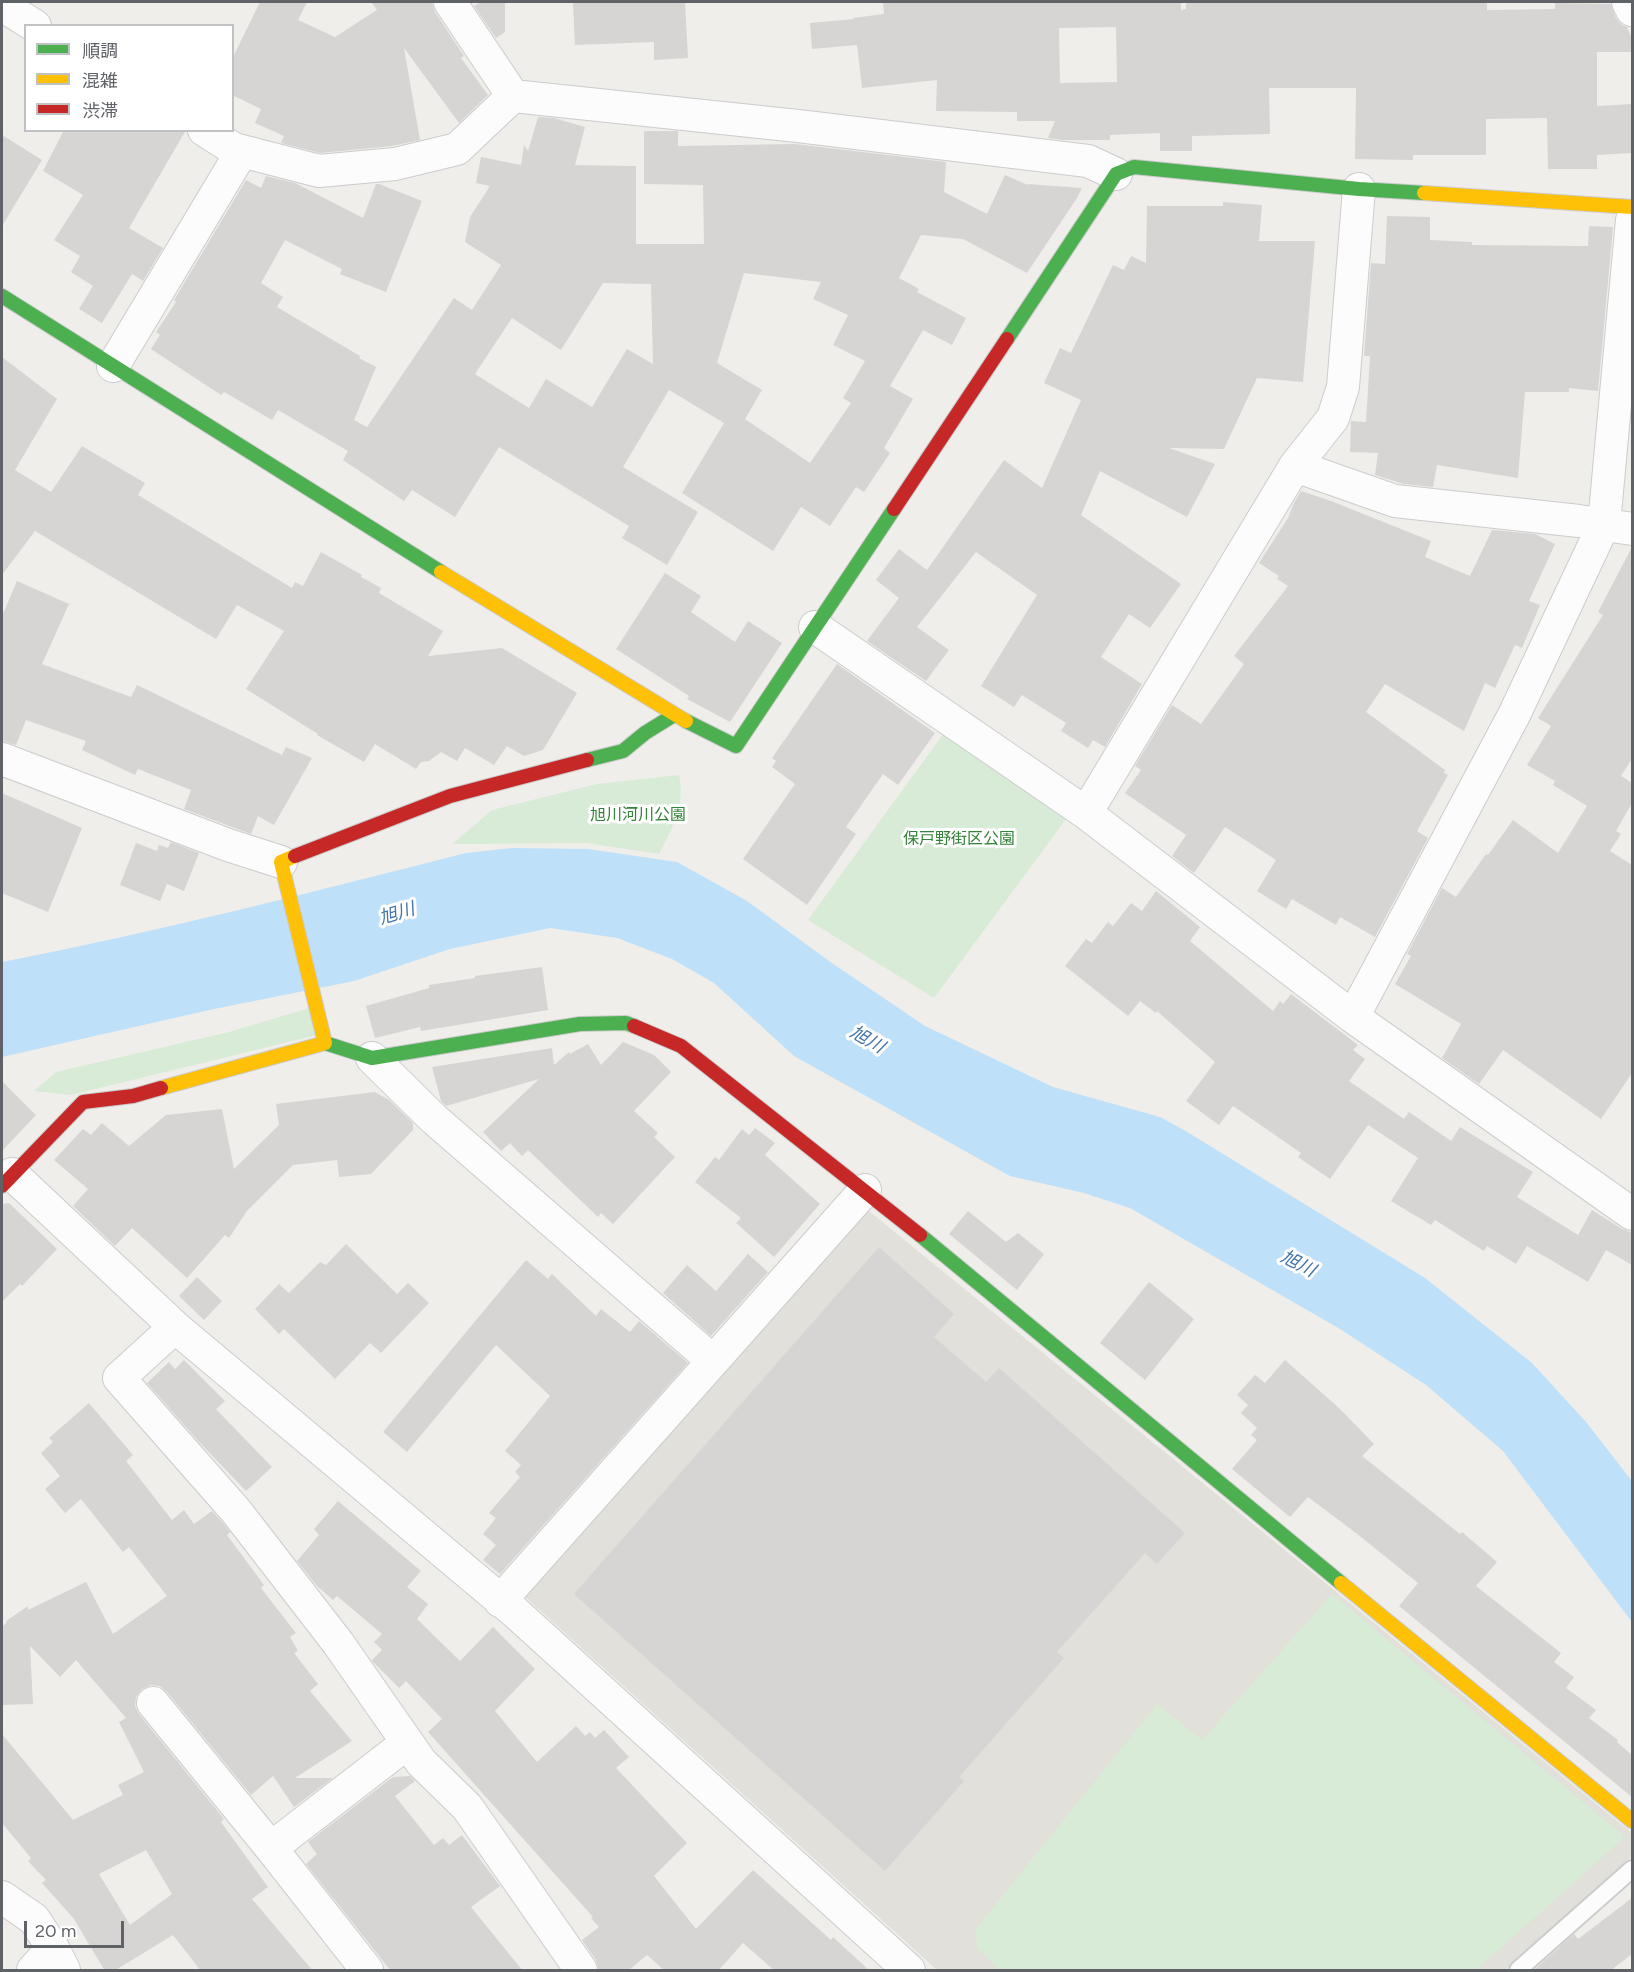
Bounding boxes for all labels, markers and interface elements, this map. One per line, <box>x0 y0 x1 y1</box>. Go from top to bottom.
legend <box>24 24 234 132</box>
text: 順調 <box>82 40 118 62</box>
text: 混雑 <box>82 70 118 92</box>
text: 渋滞 <box>82 100 118 122</box>
park label: 旭川河川公園 <box>590 805 686 825</box>
park label: 保戸野街区公園 <box>903 829 1015 849</box>
water label: 旭川 <box>377 898 417 930</box>
water label: 旭川 <box>846 1022 888 1058</box>
water label: 旭川 <box>1277 1246 1319 1282</box>
scale bar <box>27 1909 128 1947</box>
text: 20 m <box>35 1920 76 1942</box>

